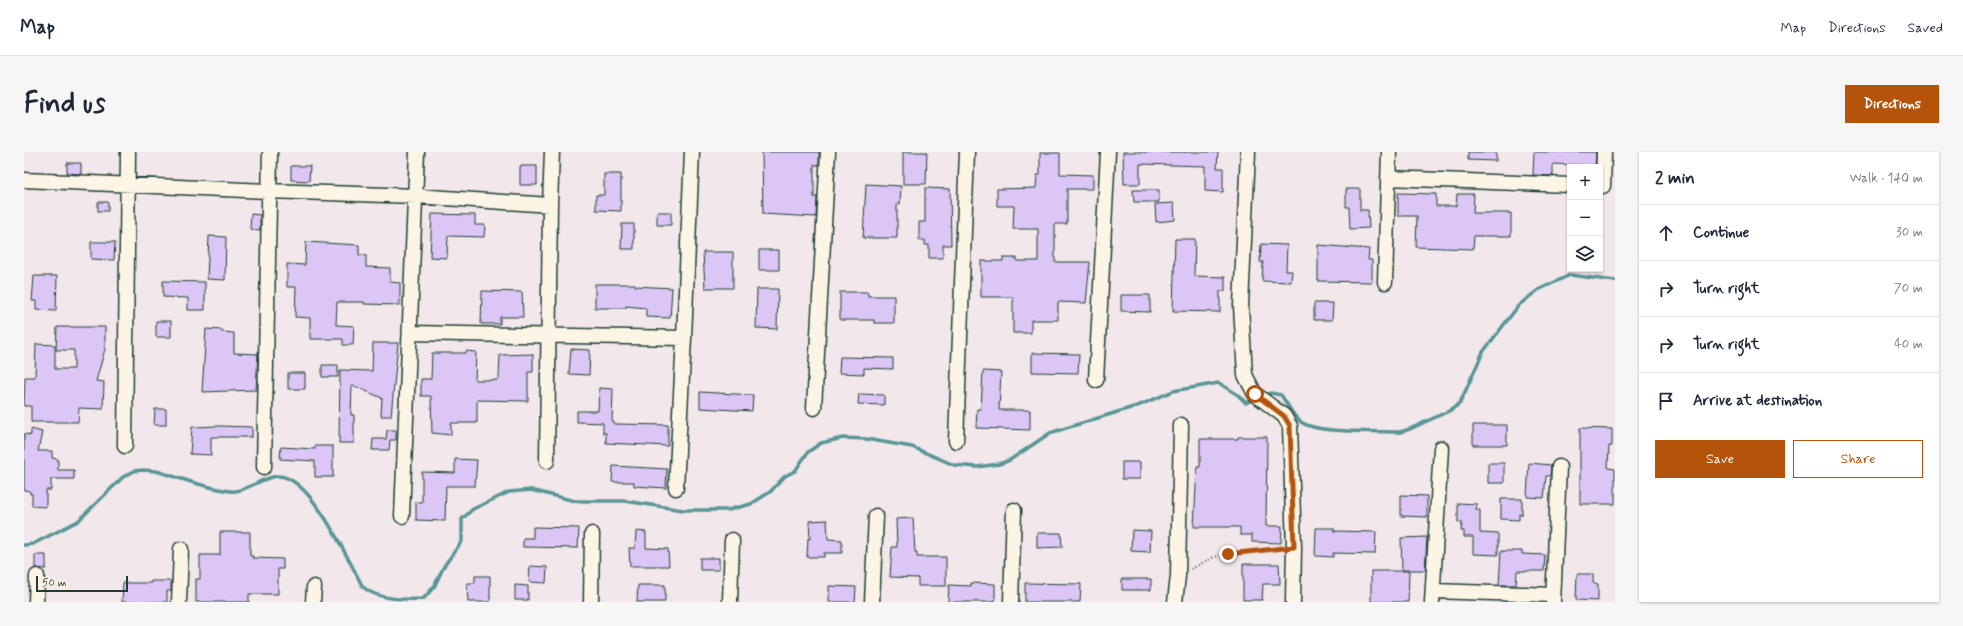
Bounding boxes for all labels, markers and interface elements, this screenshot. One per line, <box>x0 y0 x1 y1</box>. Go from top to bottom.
text: Map <box>20 15 55 40</box>
text: Map <box>1780 19 1806 37</box>
text: Directions <box>1828 19 1886 37</box>
text: Saved <box>1908 19 1943 37</box>
button: Directions <box>1845 85 1939 123</box>
text: Find us <box>24 86 105 123</box>
map controls <box>1567 164 1603 272</box>
button: + <box>1567 164 1603 200</box>
text: 2 min <box>1655 167 1695 189</box>
text: Walk · 140 m <box>1850 170 1923 187</box>
button: − <box>1567 200 1603 236</box>
icon: ahead <box>1655 222 1677 244</box>
text: Continue <box>1693 223 1749 243</box>
text: 30 m <box>1896 224 1923 241</box>
button: layers <box>1567 236 1603 272</box>
icon: right <box>1655 278 1677 300</box>
text: Turn right <box>1693 279 1760 299</box>
text: 70 m <box>1894 280 1923 297</box>
icon: right <box>1655 334 1677 356</box>
text: Turn right <box>1693 335 1760 355</box>
text: 40 m <box>1894 336 1923 353</box>
route start <box>1246 385 1264 403</box>
icon: arrive <box>1655 390 1677 412</box>
text: Arrive at destination <box>1693 391 1822 411</box>
button: Save <box>1655 440 1785 478</box>
button: Share <box>1793 440 1923 478</box>
route end <box>1219 545 1237 563</box>
scale bar <box>36 574 128 593</box>
text: 50 m <box>42 576 67 590</box>

